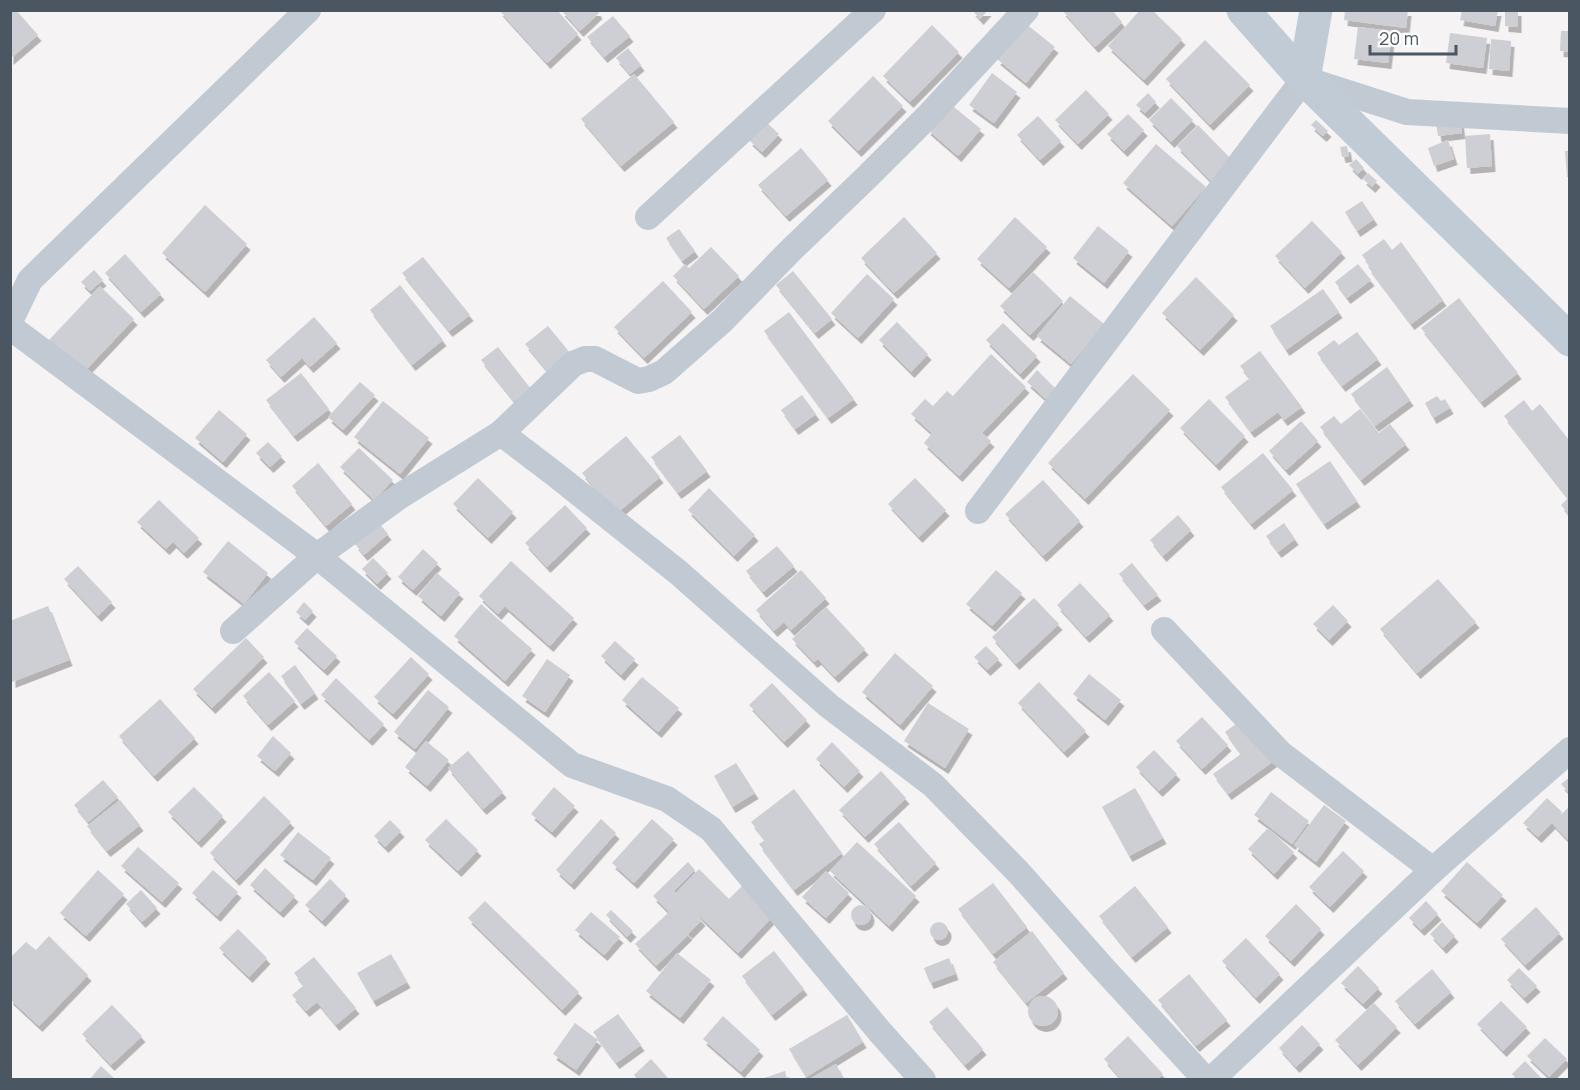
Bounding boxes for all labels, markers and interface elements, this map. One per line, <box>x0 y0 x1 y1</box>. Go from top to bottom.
scale bar <box>1370 18 1456 56</box>
text: 20 m <box>1379 26 1419 50</box>

